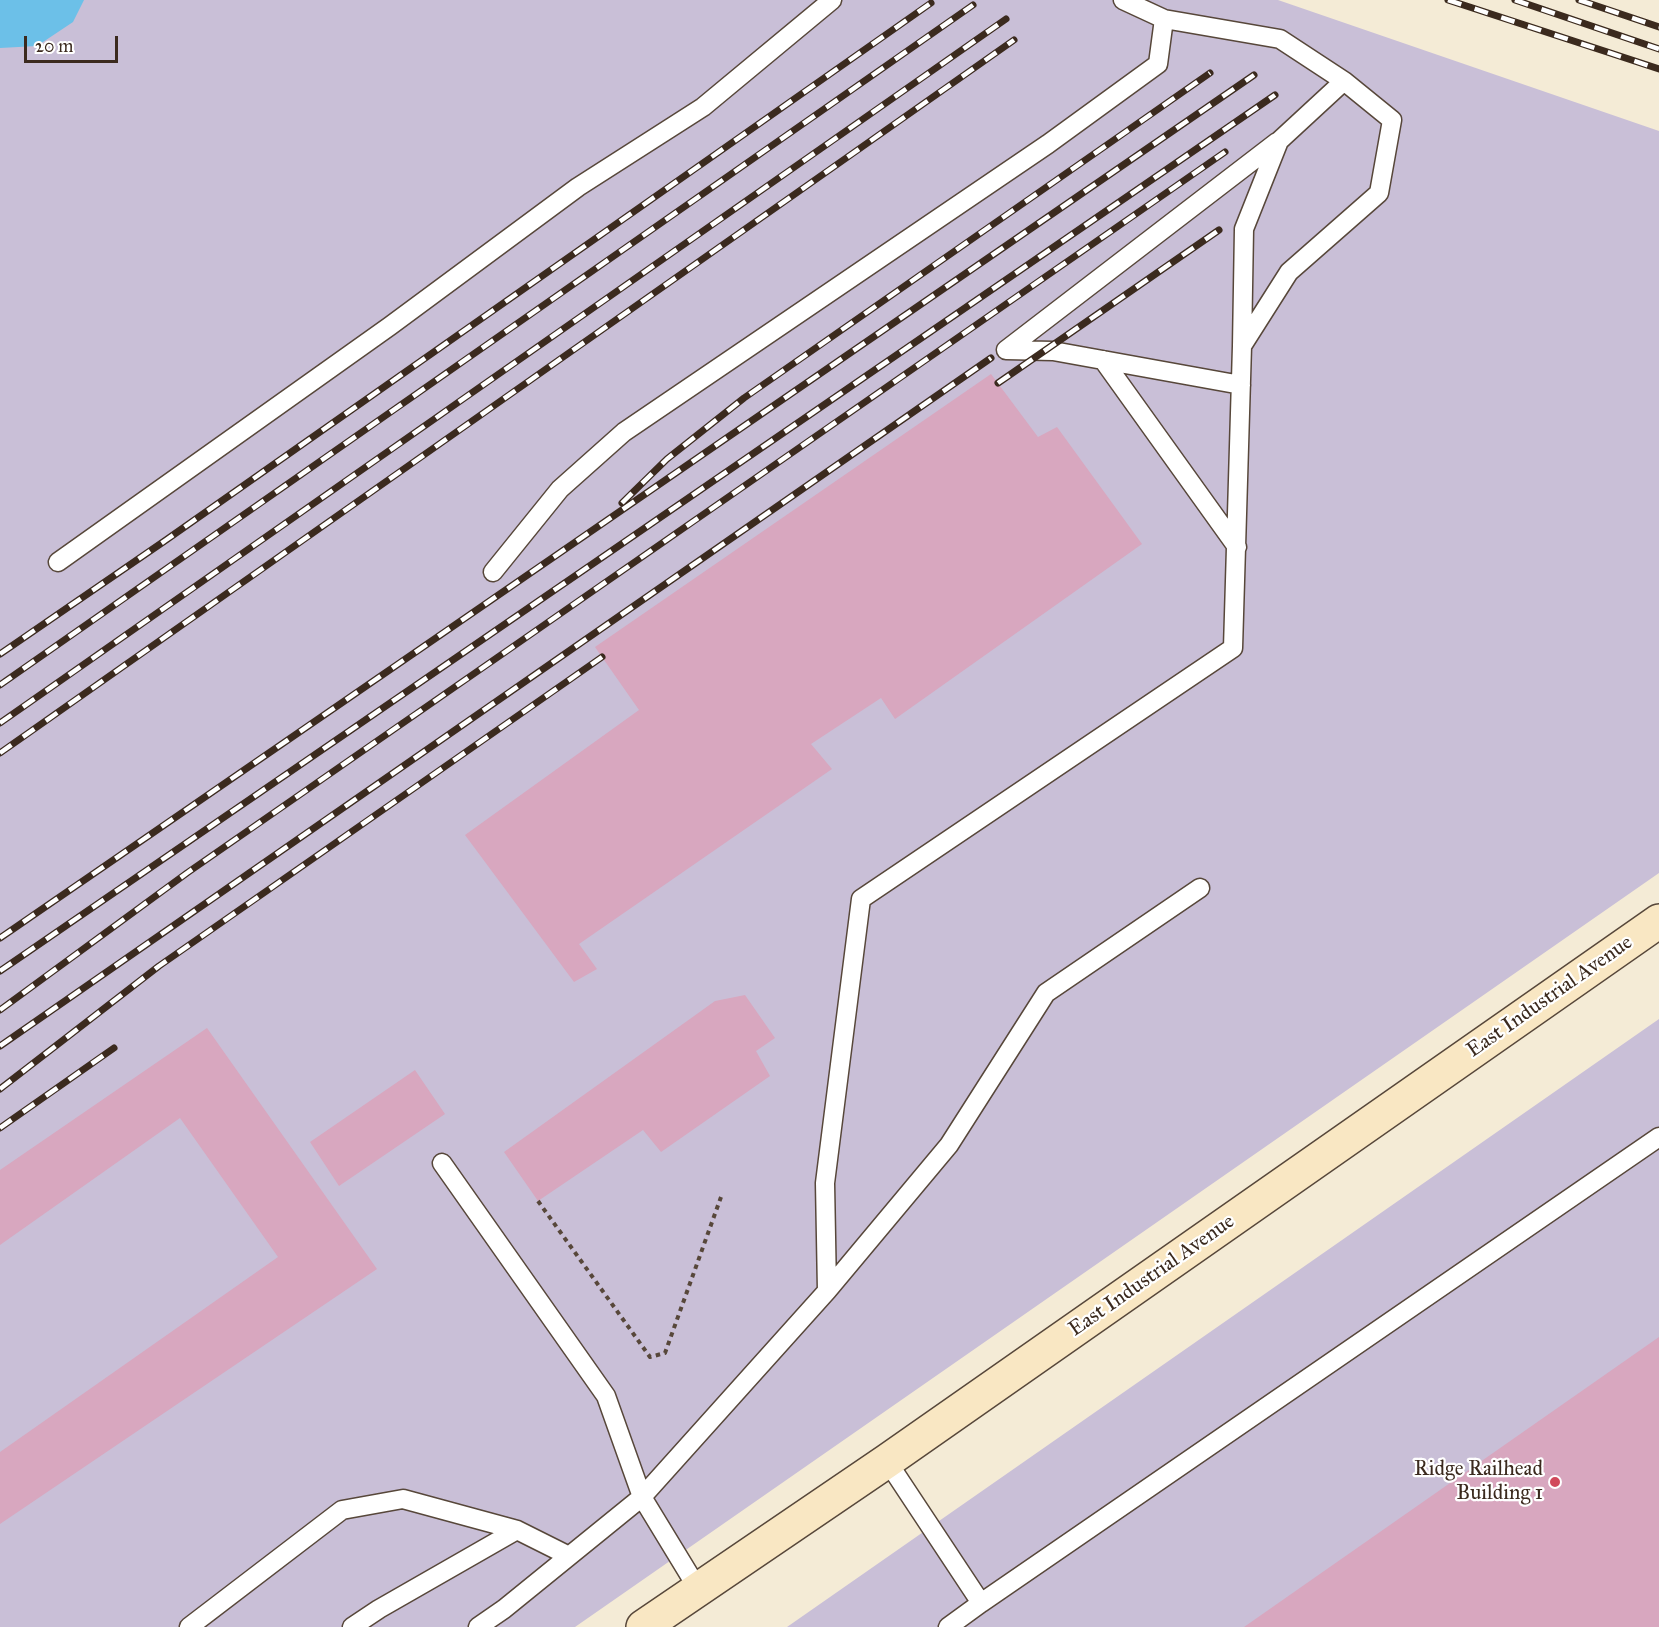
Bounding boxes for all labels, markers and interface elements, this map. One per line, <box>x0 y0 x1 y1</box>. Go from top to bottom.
scale bar <box>27 24 122 62</box>
text: 20 m <box>35 35 73 57</box>
street label: East Industrial Avenue <box>1462 930 1638 1064</box>
street label: East Industrial Avenue <box>1064 1209 1240 1343</box>
place label: Ridge Railhead Building 1 <box>1414 1457 1543 1507</box>
marker: Ridge Railhead Building 1 <box>1548 1475 1562 1489</box>

